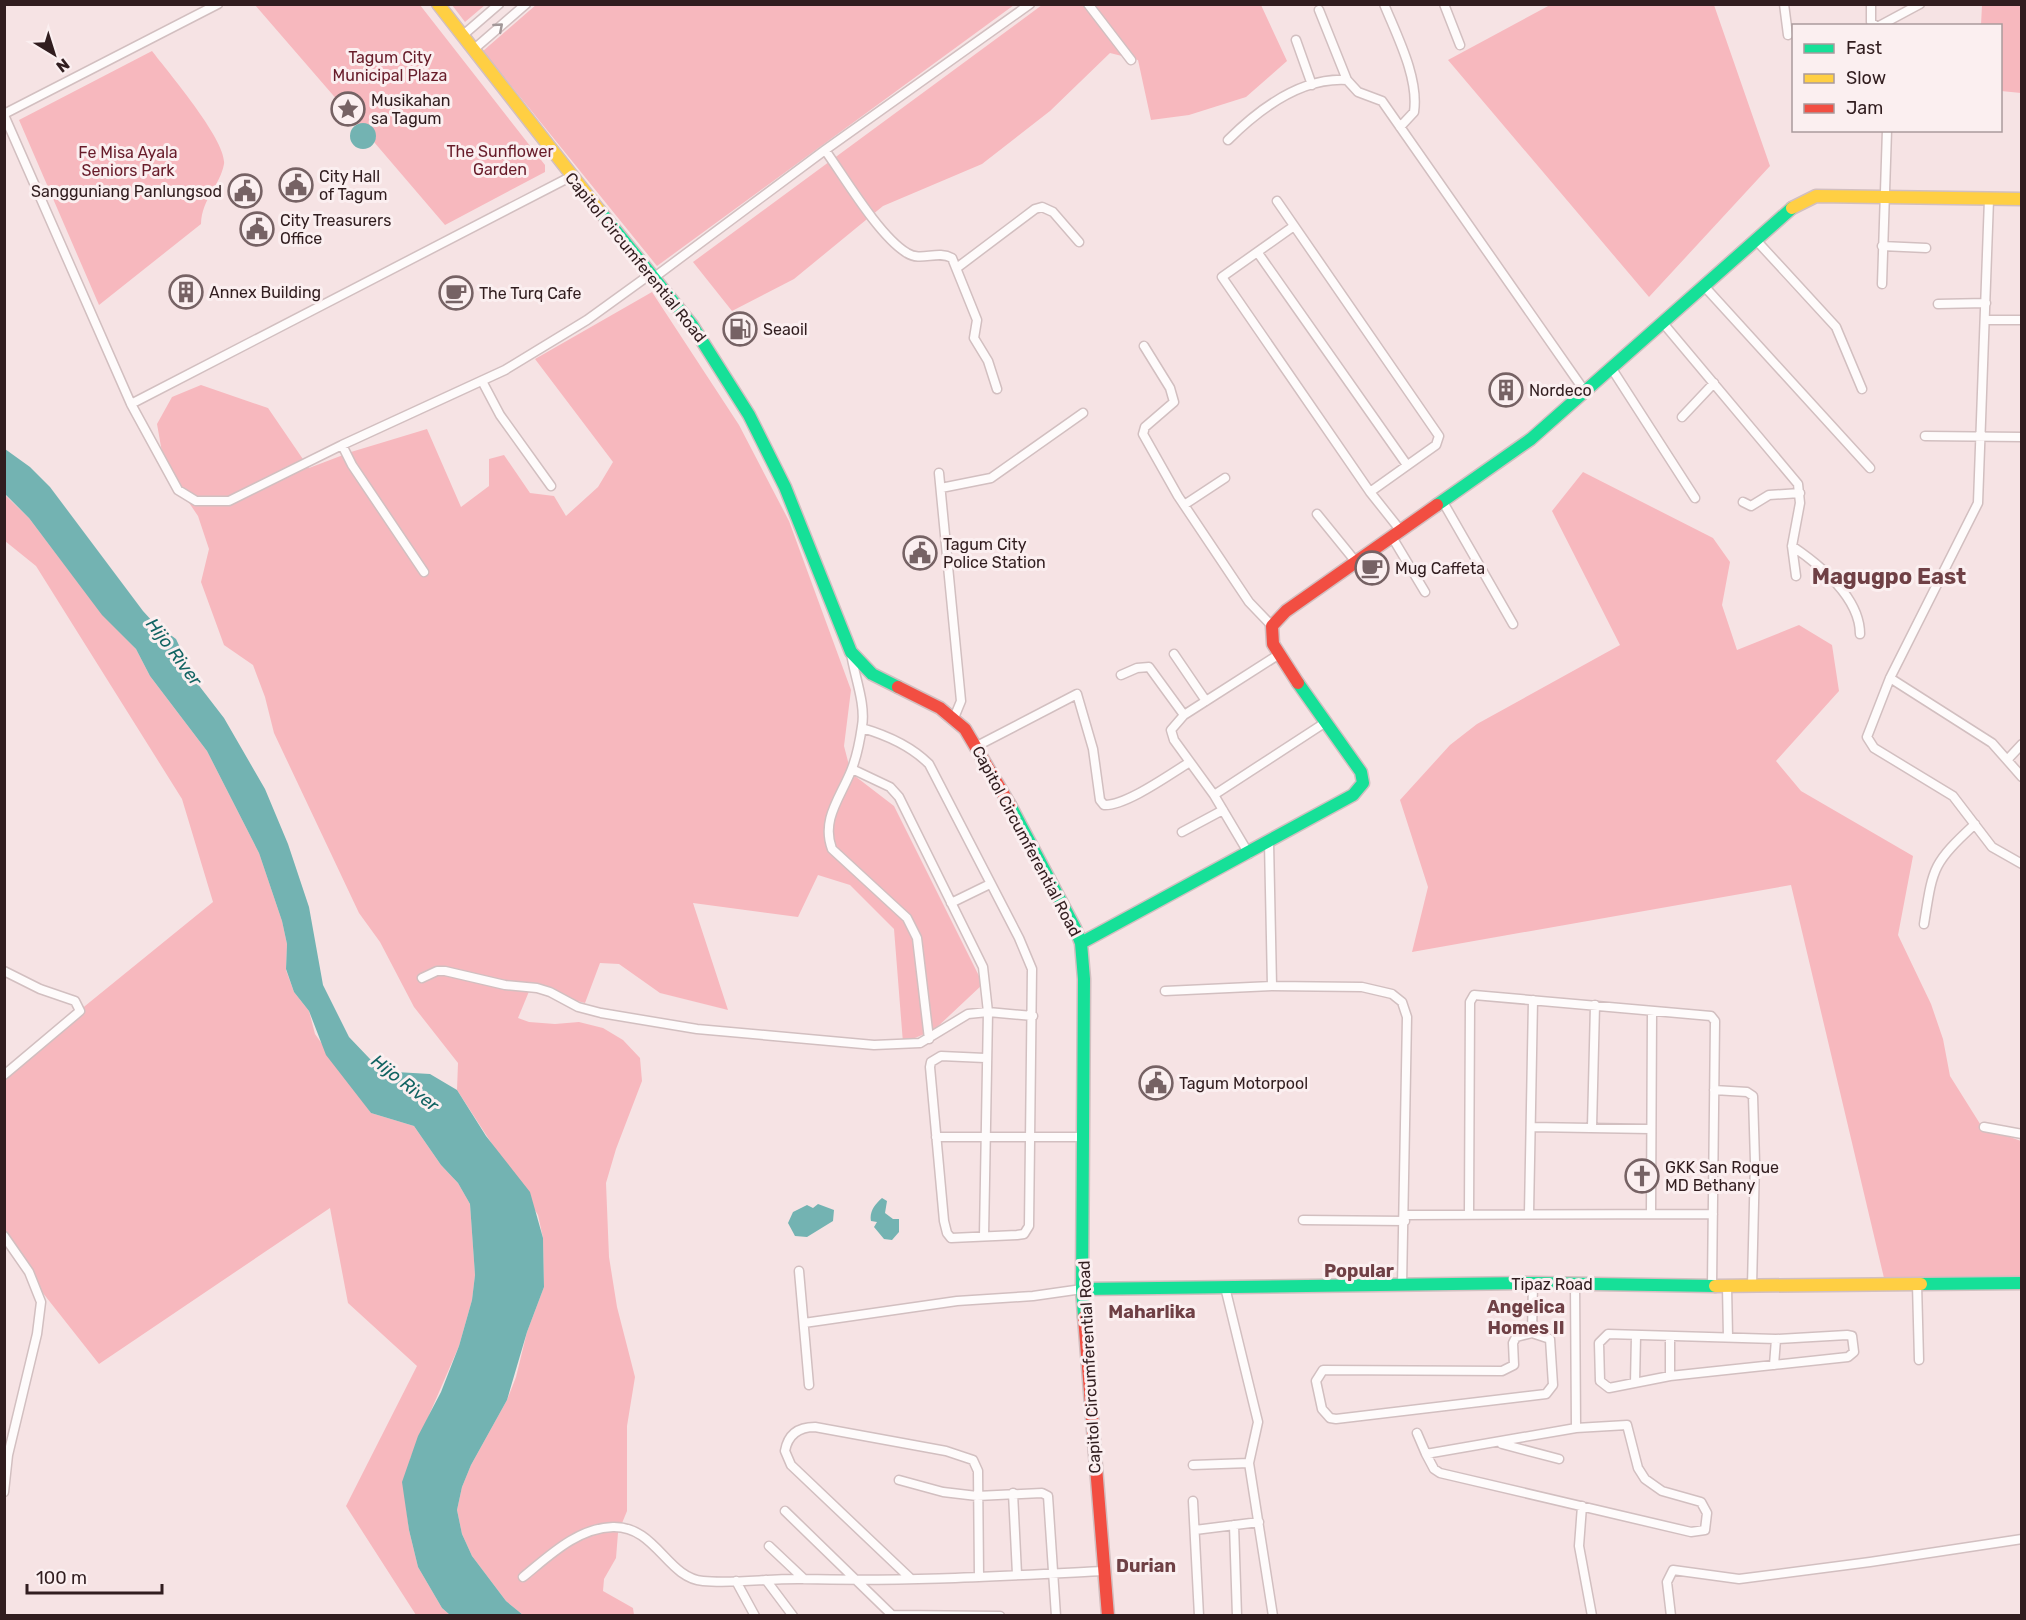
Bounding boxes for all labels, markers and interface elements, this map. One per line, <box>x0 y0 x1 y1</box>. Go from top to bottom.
one-way arrow <box>493 23 503 34</box>
north arrow <box>24 24 84 84</box>
legend <box>1792 24 2002 132</box>
text: Fast <box>1846 37 1882 59</box>
park label: Tagum City Municipal Plaza <box>333 48 447 85</box>
text: N <box>53 54 73 76</box>
text: Slow <box>1846 67 1886 89</box>
place icon: Musikahan sa Tagum <box>330 91 366 127</box>
place label: Musikahan sa Tagum <box>371 91 451 128</box>
text: Jam <box>1846 97 1883 119</box>
park label: The Sunflower Garden <box>447 142 553 179</box>
park label: Fe Misa Ayala Seniors Park <box>78 143 178 180</box>
public building icon: City Hall of Tagum <box>278 167 314 203</box>
place label: City Hall of Tagum <box>319 167 387 204</box>
street label: Capitol Circumferential Road <box>561 168 710 346</box>
public building icon: Sangguniang Panlungsod <box>227 173 263 209</box>
place label: Sangguniang Panlungsod <box>31 182 222 201</box>
public building icon: City Treasurers Office <box>239 211 275 247</box>
place label: City Treasurers Office <box>280 211 391 248</box>
building icon: Annex Building <box>168 274 204 310</box>
cafe icon: The Turq Cafe <box>438 275 474 311</box>
place label: Annex Building <box>209 283 321 302</box>
place label: The Turq Cafe <box>479 284 582 303</box>
fuel station icon: Seaoil <box>722 311 758 347</box>
place label: Seaoil <box>763 320 808 339</box>
building icon: Nordeco <box>1488 372 1524 408</box>
place label: Nordeco <box>1529 381 1592 400</box>
public building icon: Tagum City Police Station <box>902 535 938 571</box>
place label: Tagum City Police Station <box>943 535 1046 572</box>
cafe icon: Mug Caffeta <box>1354 550 1390 586</box>
place label: Mug Caffeta <box>1395 559 1485 578</box>
district label: Magugpo East <box>1812 563 1966 590</box>
water label: Hijo River <box>141 614 207 691</box>
street label: Capitol Circumferential Road <box>968 743 1085 940</box>
water label: Hijo River <box>367 1050 444 1117</box>
public building icon: Tagum Motorpool <box>1138 1065 1174 1101</box>
place label: Tagum Motorpool <box>1179 1074 1308 1093</box>
church icon: GKK San Roque MD Bethany <box>1624 1158 1660 1194</box>
place label: GKK San Roque MD Bethany <box>1665 1158 1779 1195</box>
street label: Capitol Circumferential Road <box>1074 1260 1105 1474</box>
district label: Popular <box>1324 1260 1394 1282</box>
street label: Tipaz Road <box>1511 1275 1593 1294</box>
district label: Angelica Homes II <box>1487 1296 1565 1339</box>
district label: Maharlika <box>1108 1301 1196 1323</box>
district label: Durian <box>1116 1555 1176 1577</box>
scale bar <box>27 1557 162 1595</box>
text: 100 m <box>36 1567 87 1589</box>

